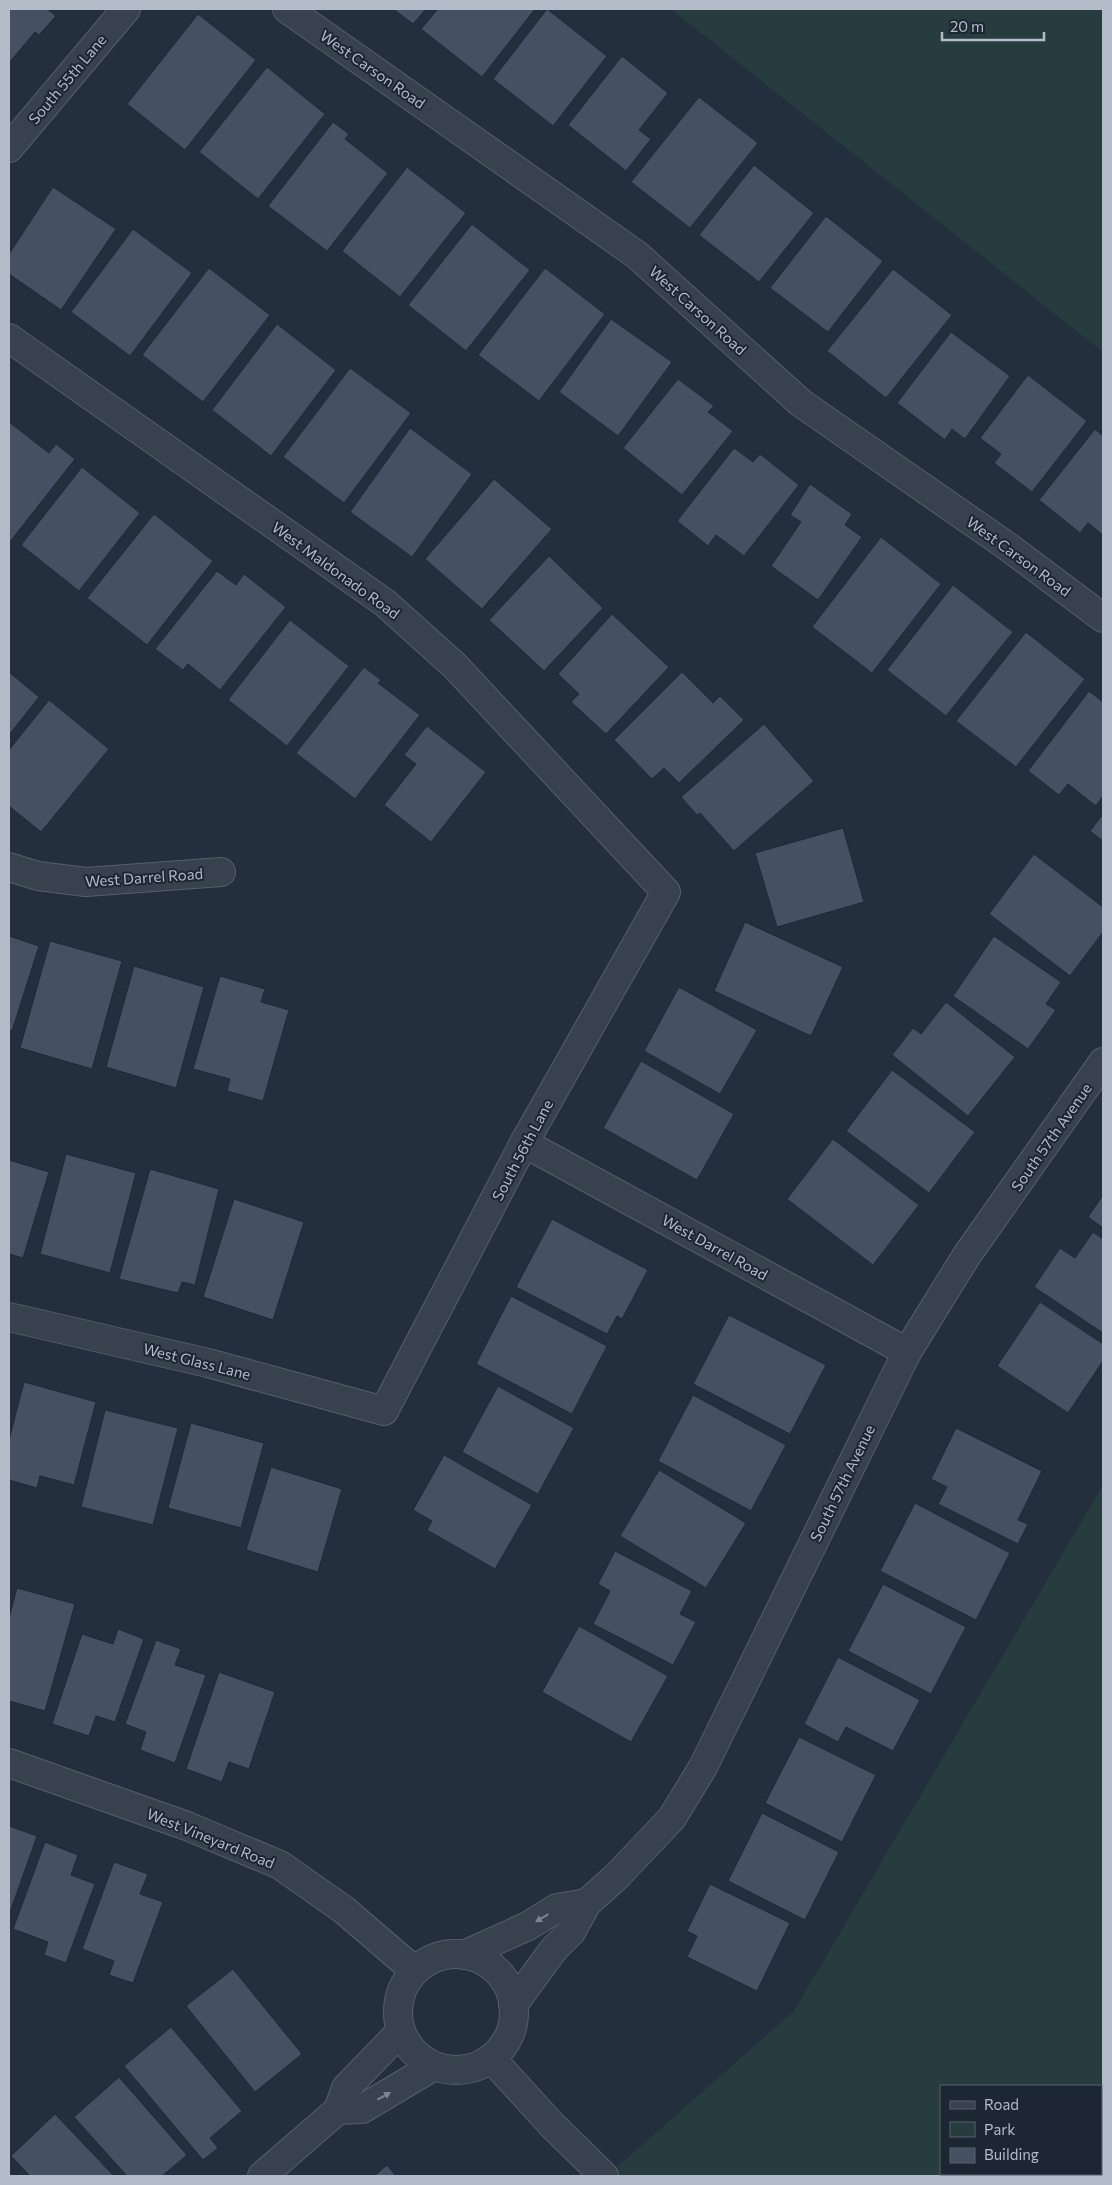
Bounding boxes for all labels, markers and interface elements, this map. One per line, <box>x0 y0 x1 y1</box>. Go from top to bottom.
scale bar <box>942 10 1044 42</box>
text: 20 m <box>950 17 984 35</box>
street label: West Carson Road <box>317 26 429 112</box>
street label: South 55th Lane <box>24 30 110 128</box>
street label: West Carson Road <box>646 262 750 358</box>
street label: West Carson Road <box>964 512 1074 600</box>
street label: West Maldonado Road <box>269 518 403 622</box>
street label: West Darrel Road <box>84 864 204 890</box>
street label: South 57th Avenue <box>1007 1079 1095 1195</box>
street label: South 56th Lane <box>488 1096 556 1204</box>
street label: West Darrel Road <box>659 1210 771 1284</box>
street label: West Glass Lane <box>141 1339 253 1383</box>
street label: South 57th Avenue <box>806 1421 878 1544</box>
street label: West Vineyard Road <box>144 1804 278 1872</box>
one-way arrow <box>535 1913 548 1922</box>
legend <box>940 2085 1102 2175</box>
one-way arrow <box>377 2092 391 2101</box>
text: Road <box>984 2095 1019 2113</box>
text: Park <box>984 2120 1015 2138</box>
text: Building <box>984 2145 1039 2163</box>

